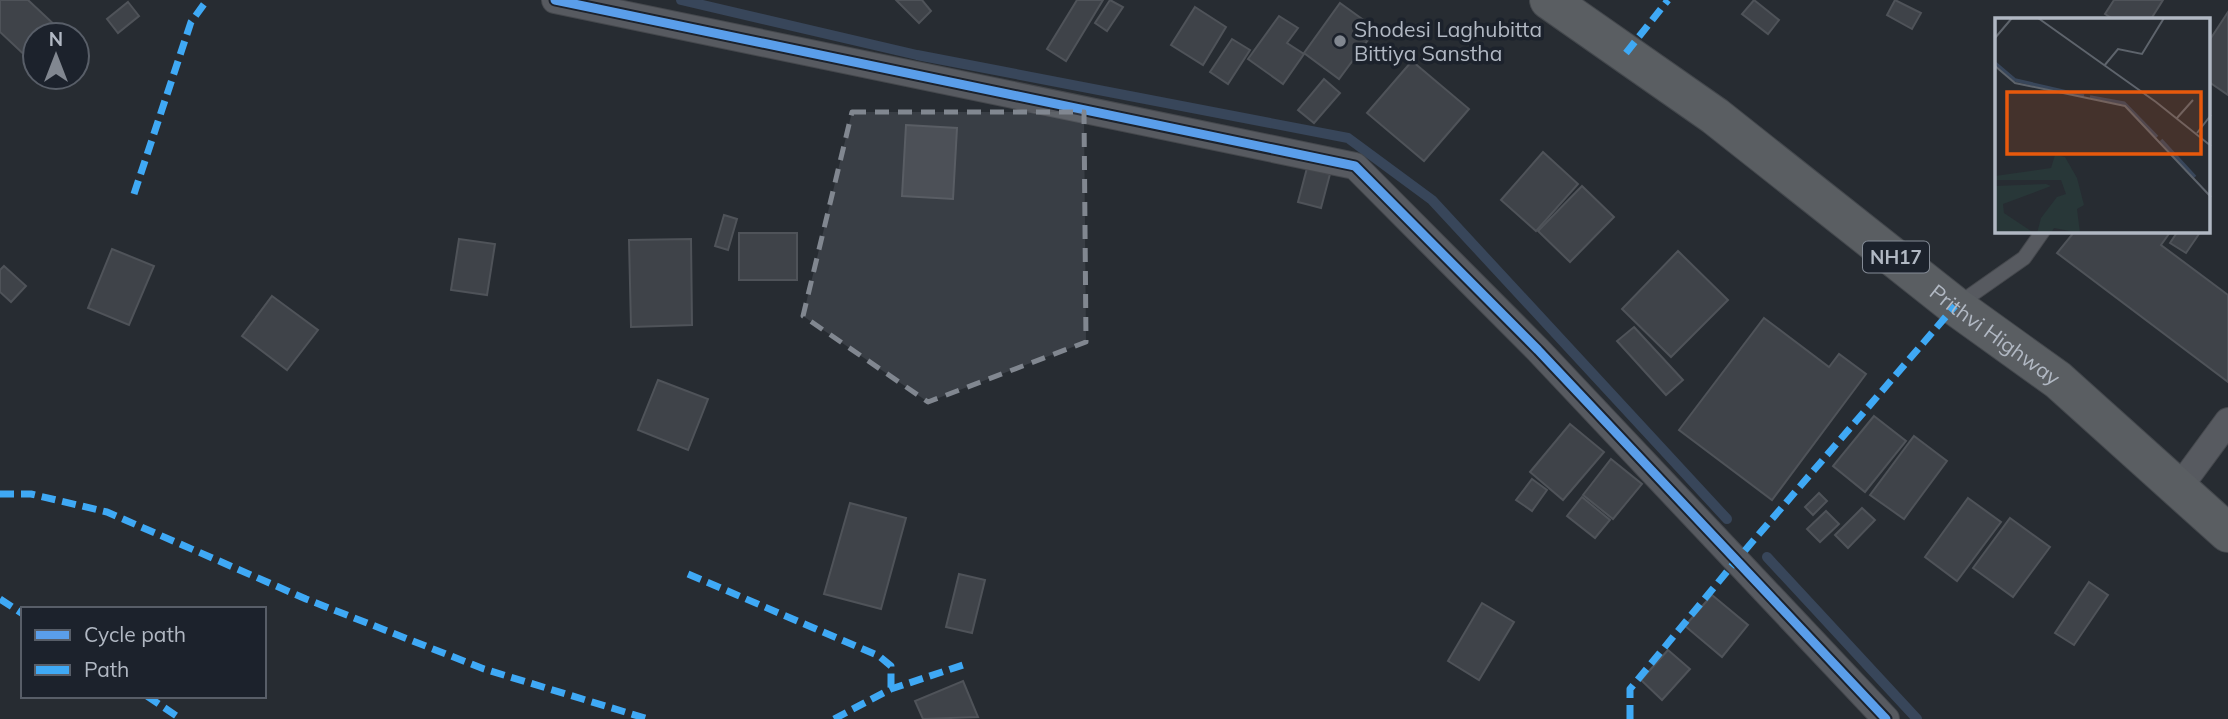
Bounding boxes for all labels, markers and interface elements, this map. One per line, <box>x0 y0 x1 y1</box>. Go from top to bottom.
place label: Shodesi Laghubitta Bittiya Sanstha <box>1354 16 1542 66</box>
inset map <box>1995 18 2210 233</box>
north arrow <box>21 21 91 91</box>
text: N <box>49 27 63 51</box>
marker: Shodesi Laghubitta Bittiya Sanstha <box>1332 33 1348 49</box>
road number: NH17 <box>1863 242 1929 272</box>
street label: Prithvi Highway <box>1925 278 2066 391</box>
legend <box>21 607 266 698</box>
text: Cycle path <box>84 621 186 647</box>
text: Path <box>84 656 129 682</box>

